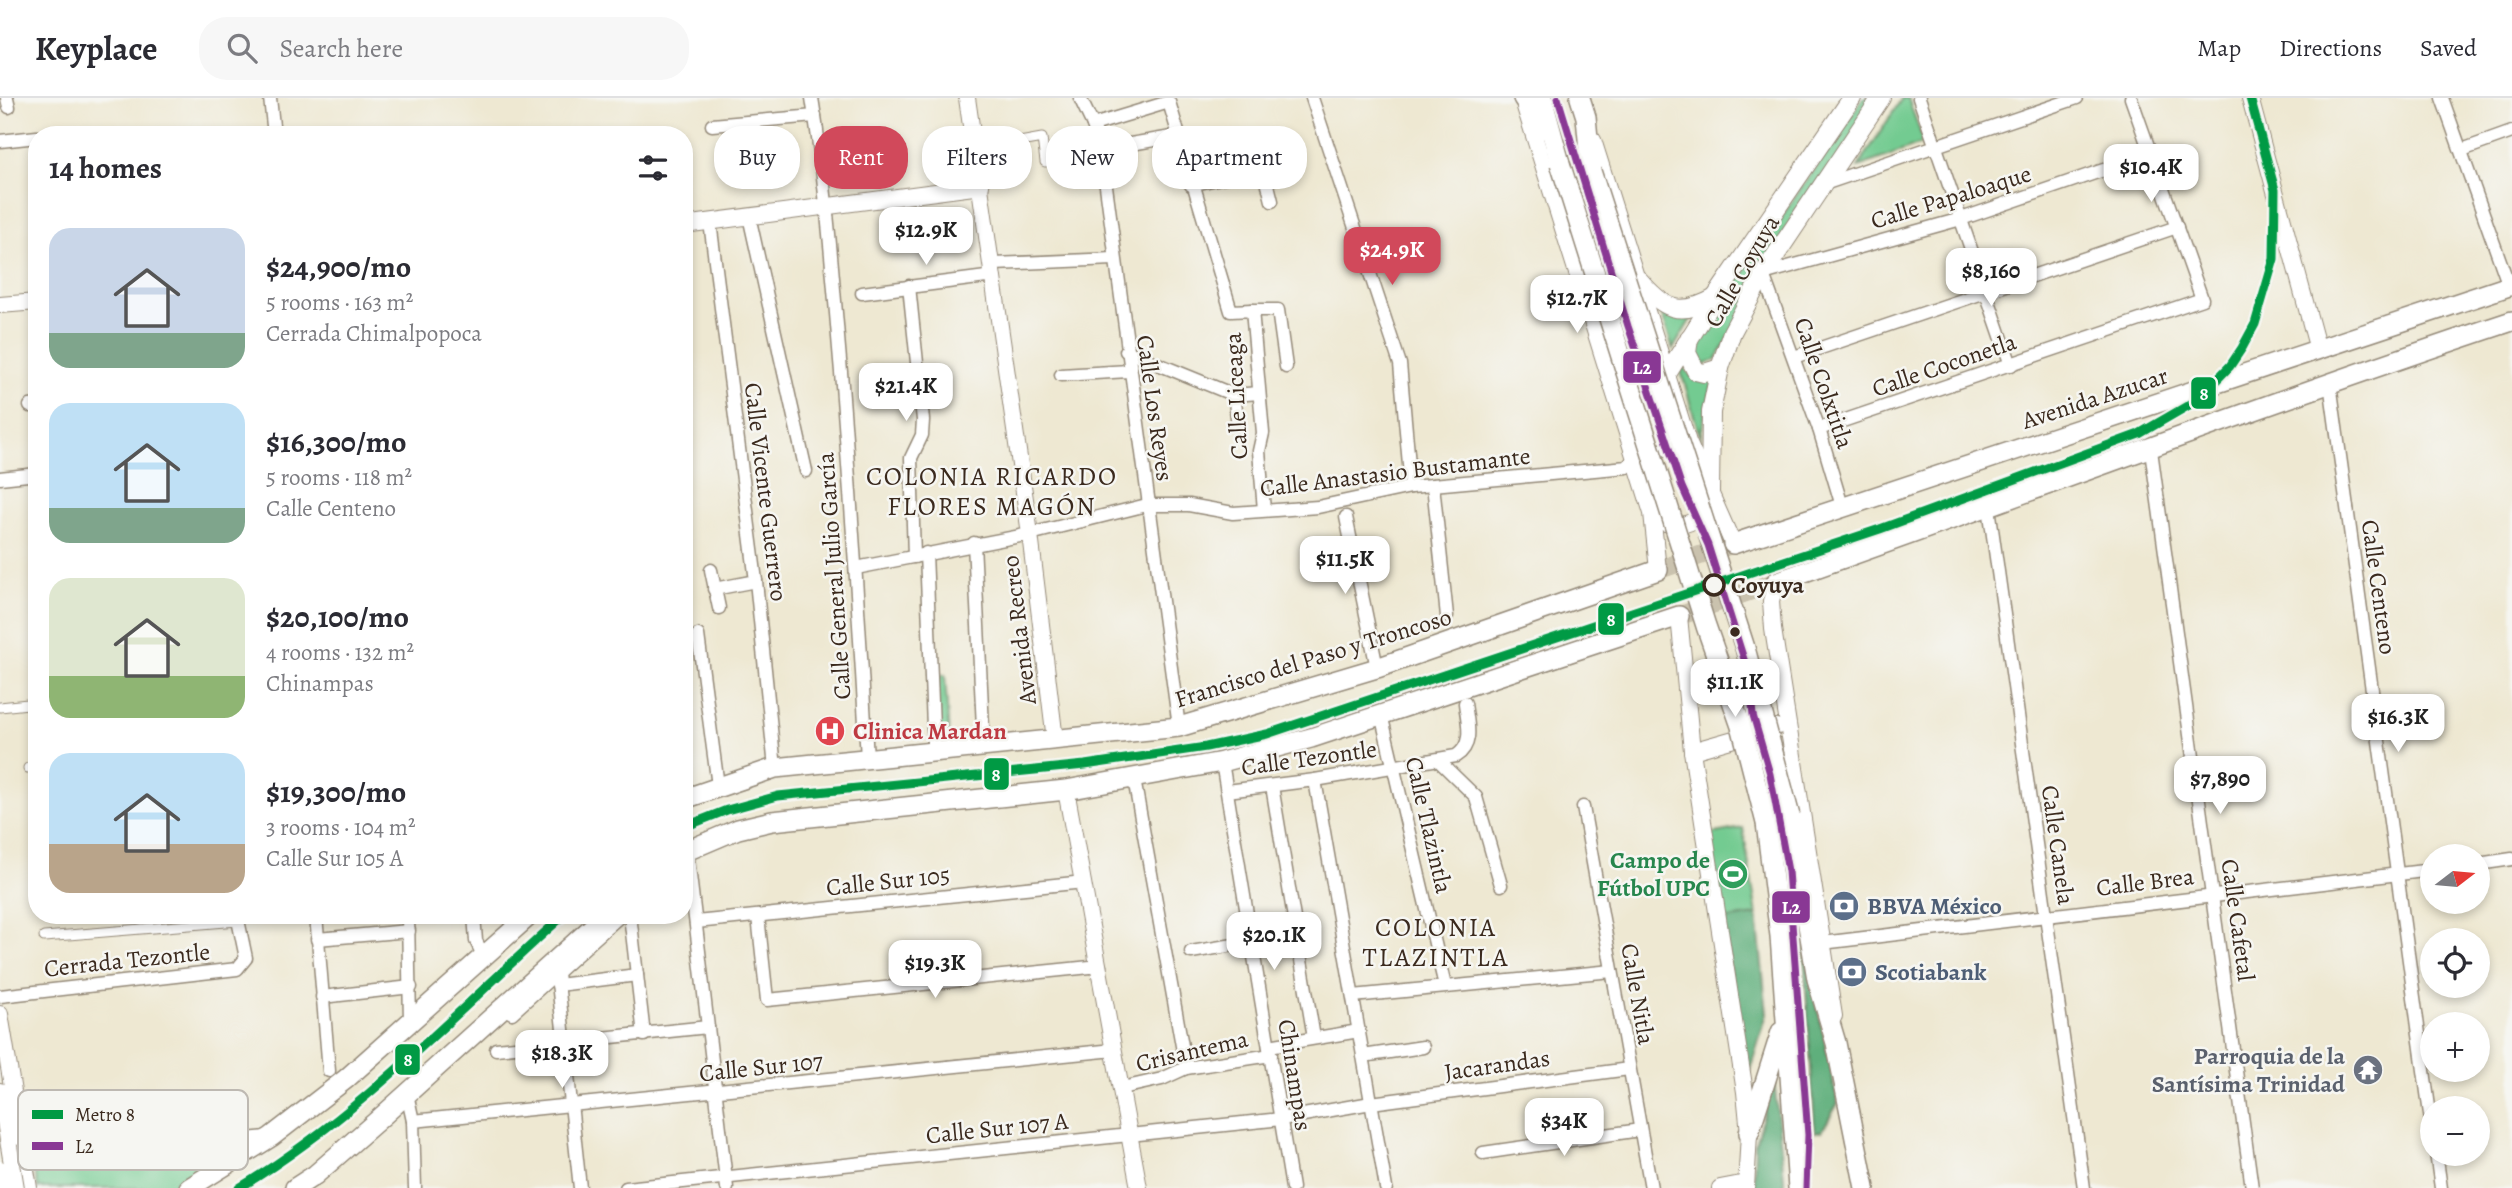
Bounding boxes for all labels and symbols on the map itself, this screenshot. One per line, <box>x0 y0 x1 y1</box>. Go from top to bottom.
pin: $10.4K <box>2094 144 2208 204</box>
street label: Calle Papaloaque <box>1867 157 2035 237</box>
pin: $12.9K <box>869 208 983 267</box>
street label: Calle Coyuya <box>1697 208 1787 333</box>
pin: $24.9K <box>1335 228 1449 287</box>
pin: $8,160 <box>1934 248 2048 308</box>
pin: $12.7K <box>1520 275 1634 335</box>
street label: Calle Colxtitla <box>1787 313 1862 454</box>
street label: Calle Coconetla <box>1868 325 2021 405</box>
street label: Calle Liceaga <box>1217 331 1255 460</box>
street label: Calle Los Reyes <box>1129 333 1181 483</box>
line badge: L2 <box>1622 350 1662 384</box>
text: L2 <box>1632 355 1652 381</box>
street label: Avenida Azucar <box>2017 359 2172 437</box>
pin: $21.4K <box>849 364 963 423</box>
line badge: 8 <box>2190 376 2217 410</box>
street label: Calle Vicente Guerrero <box>737 381 795 603</box>
text: 8 <box>2199 381 2209 407</box>
street label: Calle Anastasio Bustamante <box>1258 440 1532 504</box>
street label: Calle General Julio García <box>809 450 859 701</box>
district label: COLONIA RICARDO FLORES MAGÓN <box>866 459 1118 524</box>
street label: Calle Centeno <box>2354 518 2404 656</box>
pin: $11.5K <box>1288 536 1402 596</box>
street label: Avenida Recreo <box>994 554 1044 707</box>
place label: Coyuya <box>1731 569 1805 601</box>
marker: Coyuya <box>1703 574 1725 596</box>
street label: Francisco del Paso y Troncoso <box>1171 601 1455 715</box>
line badge: 8 <box>1597 602 1625 636</box>
text: 8 <box>1606 607 1616 633</box>
unlabelled marker <box>1728 625 1742 639</box>
pin: $11.1K <box>1678 660 1792 719</box>
pin: $16.3K <box>2341 694 2455 754</box>
hospital icon: Clinica Mardan <box>813 714 847 748</box>
place label: Clinica Mardan <box>853 715 1007 747</box>
street label: Calle Tezontle <box>1239 733 1379 783</box>
street label: Calle Tlazintla <box>1398 754 1460 897</box>
pin: $7,890 <box>2163 756 2277 816</box>
line badge: 8 <box>983 757 1010 791</box>
text: 8 <box>991 762 1001 788</box>
street label: Calle Canela <box>2034 783 2082 908</box>
place label: Campo de Fútbol UPC <box>1597 844 1710 904</box>
north arrow <box>2420 844 2490 914</box>
sports icon: Campo de Fútbol UPC <box>1716 857 1750 891</box>
street label: Calle Cafetal <box>2214 857 2262 983</box>
street label: Calle Sur 105 <box>824 859 952 903</box>
street label: Calle Brea <box>2094 860 2197 904</box>
bank icon: BBVA México <box>1827 889 1861 923</box>
line badge: L2 <box>1771 890 1811 924</box>
place label: BBVA México <box>1867 890 2002 922</box>
text: L2 <box>1781 895 1801 921</box>
district label: COLONIA TLAZINTLA <box>1363 910 1509 975</box>
pin: $20.1K <box>1217 912 1331 972</box>
street label: Cerrada Tezontle <box>43 935 211 985</box>
pin: $19.3K <box>878 940 992 1000</box>
street label: Calle Nitla <box>1613 941 1663 1048</box>
bank icon: Scotiabank <box>1835 955 1869 989</box>
place label: Scotiabank <box>1875 956 1987 988</box>
street label: Chinampas <box>1270 1017 1320 1133</box>
street label: Crisantema <box>1133 1022 1252 1079</box>
pin: $18.3K <box>505 1030 619 1090</box>
place label: Parroquia de la Santísima Trinidad <box>2152 1040 2345 1100</box>
street label: Jacarandas <box>1442 1042 1552 1088</box>
line badge: 8 <box>394 1043 421 1076</box>
street label: Calle Sur 107 <box>698 1045 825 1089</box>
text: 8 <box>403 1047 413 1073</box>
temple icon: Parroquia de la Santísima Trinidad <box>2351 1053 2385 1087</box>
legend <box>18 1090 248 1170</box>
pin: $34K <box>1523 1098 1605 1158</box>
text: Metro 8 <box>75 1102 135 1128</box>
street label: Calle Sur 107 A <box>924 1105 1071 1151</box>
text: L2 <box>75 1134 94 1160</box>

